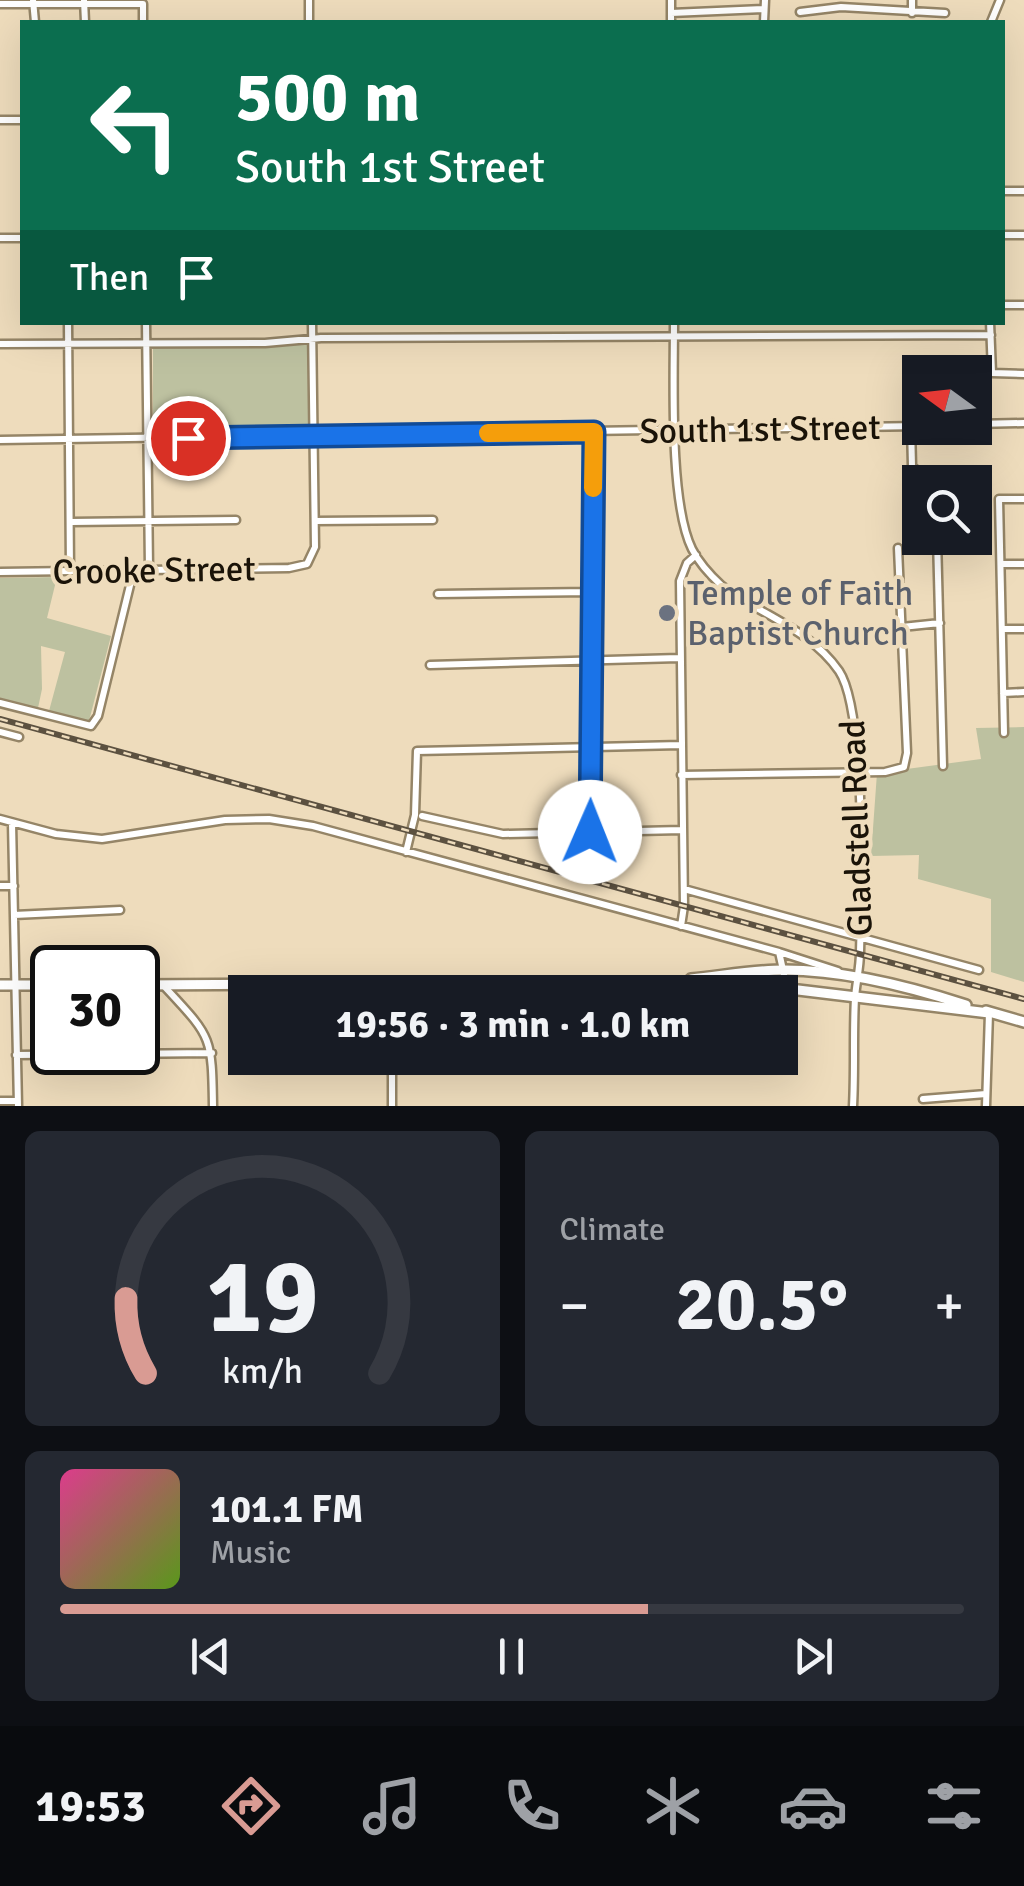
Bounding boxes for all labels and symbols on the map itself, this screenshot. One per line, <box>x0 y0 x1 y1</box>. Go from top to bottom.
north arrow <box>902 355 992 445</box>
pin <box>146 396 231 481</box>
street label: South 1st Street <box>639 406 881 453</box>
street label: Crooke Street <box>52 547 256 594</box>
place label: Temple of Faith Baptist Church <box>687 572 913 655</box>
marker: Temple of Faith Baptist Church <box>656 602 678 624</box>
street label: Gladstell Road <box>831 719 882 937</box>
position arrow <box>538 780 642 884</box>
speed limit sign: 30 <box>30 945 160 1075</box>

